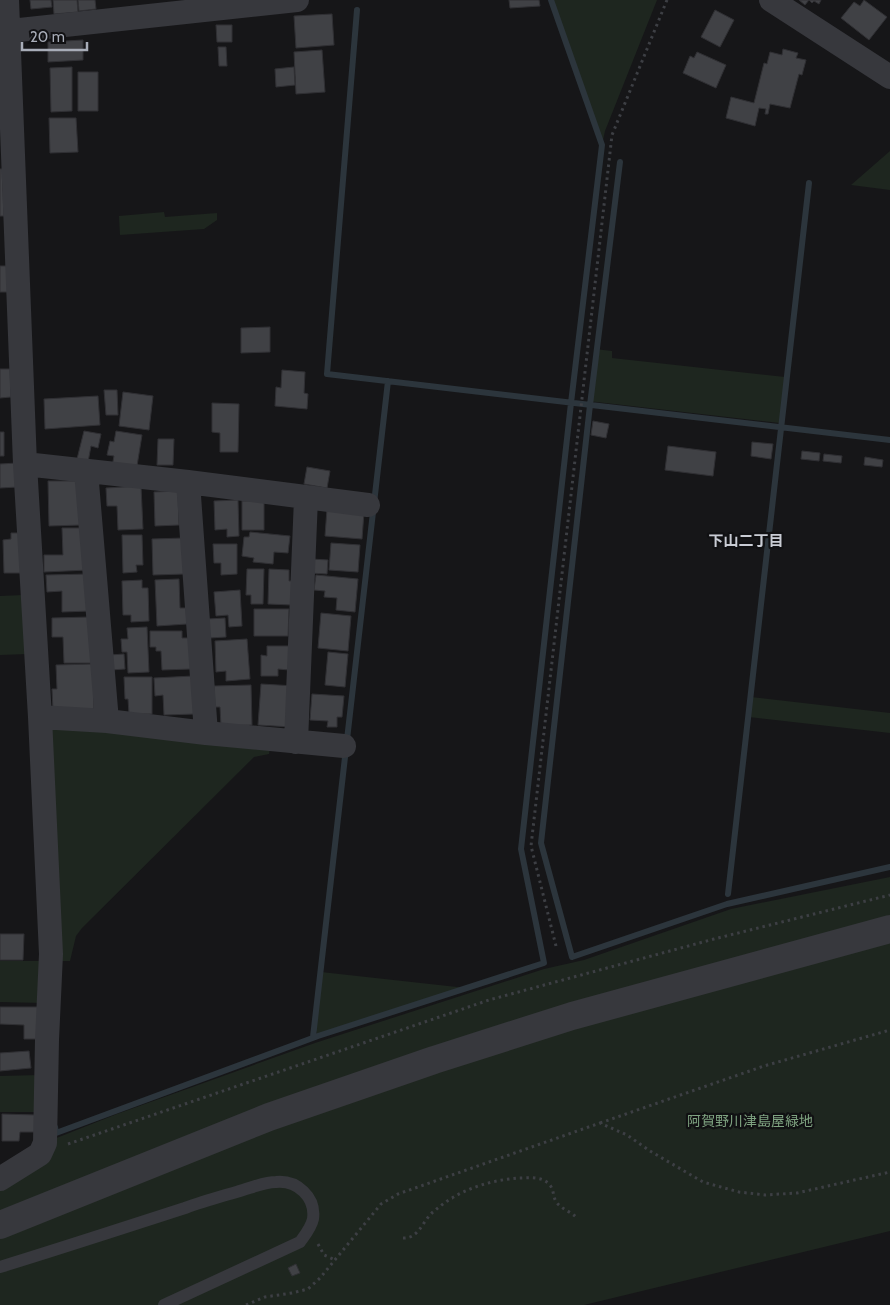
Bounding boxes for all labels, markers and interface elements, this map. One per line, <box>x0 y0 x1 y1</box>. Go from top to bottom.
scale bar <box>22 20 88 52</box>
text: 20 m <box>30 28 65 46</box>
district label: 下山二丁目 <box>708 532 784 550</box>
park label: 阿賀野川津島屋緑地 <box>687 1112 813 1130</box>

